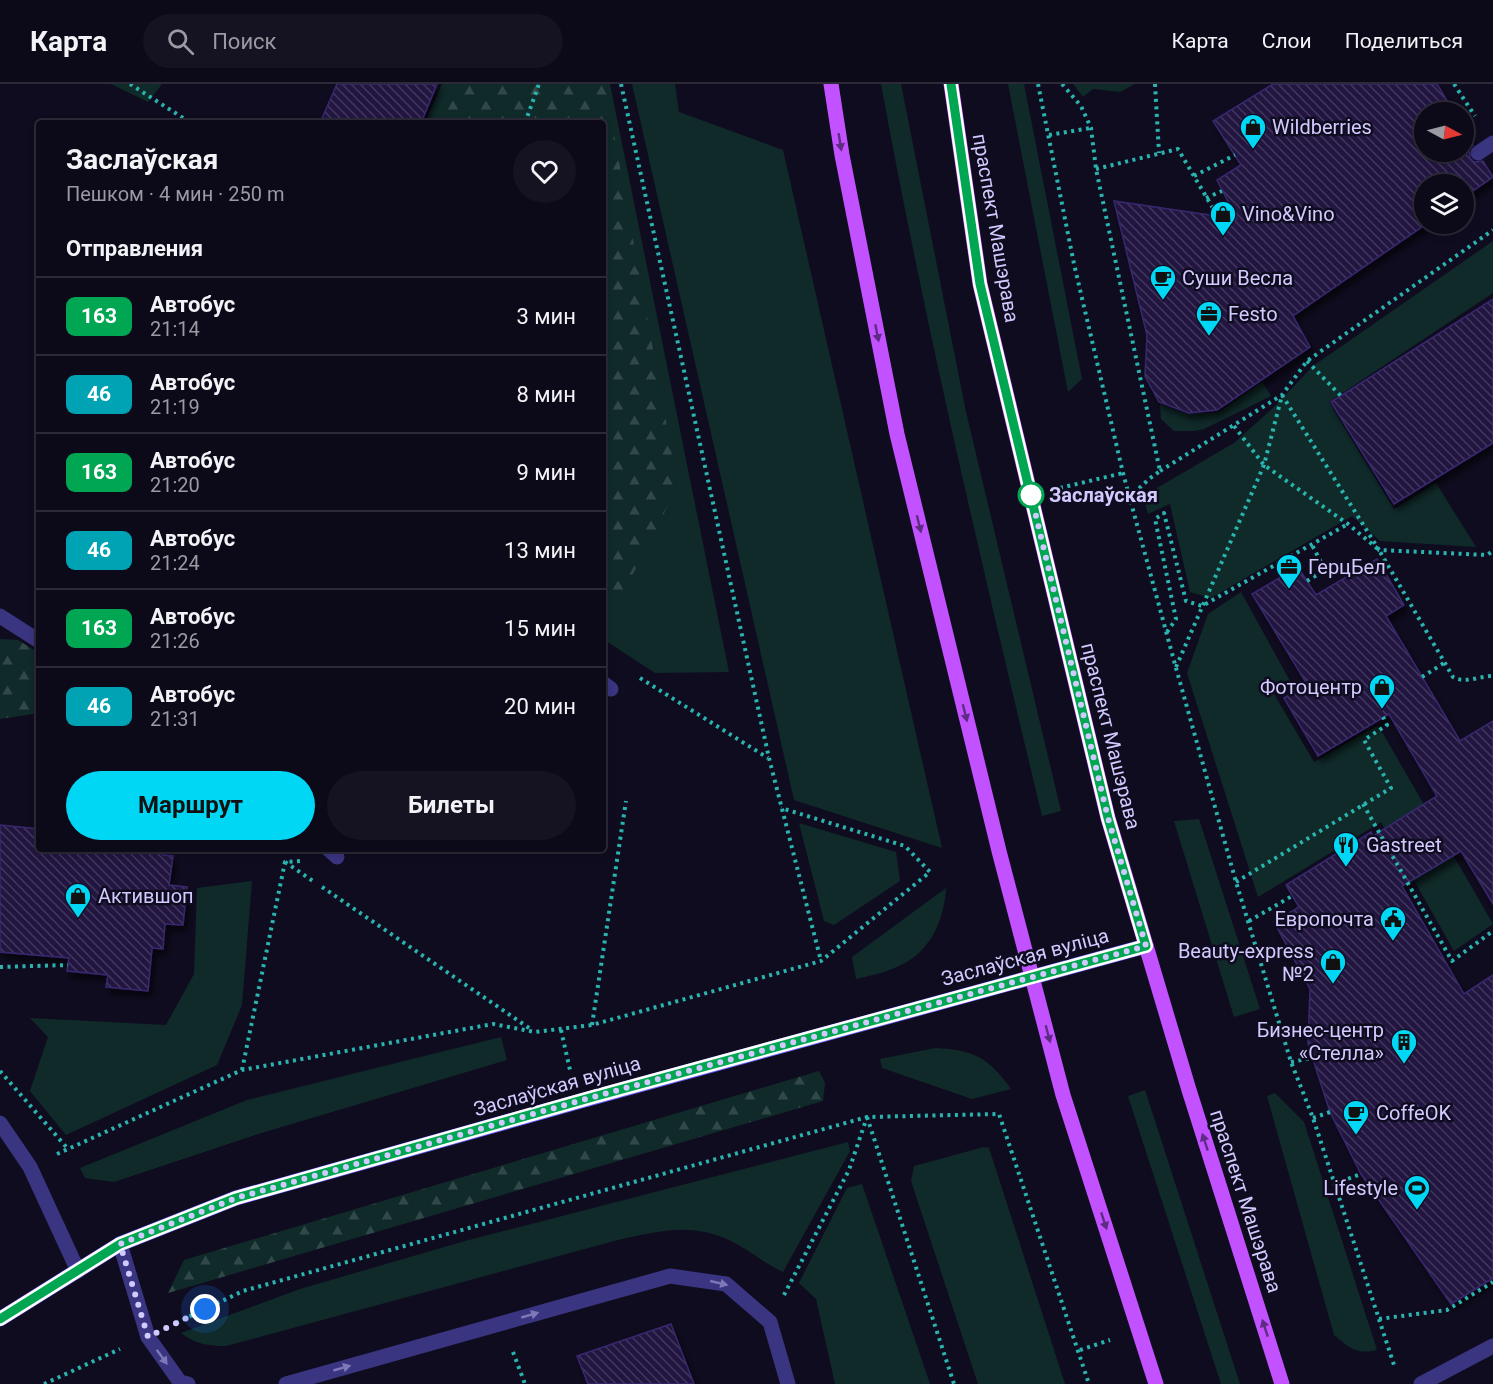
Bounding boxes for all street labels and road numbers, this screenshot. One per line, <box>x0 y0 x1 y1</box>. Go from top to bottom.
street label: праспект Машэрава <box>968 132 1024 324</box>
street label: праспект Машэрава <box>1076 640 1146 832</box>
street label: Заслаўская вуліца <box>939 923 1111 991</box>
street label: Заслаўская вуліца <box>471 1051 643 1121</box>
street label: праспект Машэрава <box>1205 1106 1287 1296</box>

